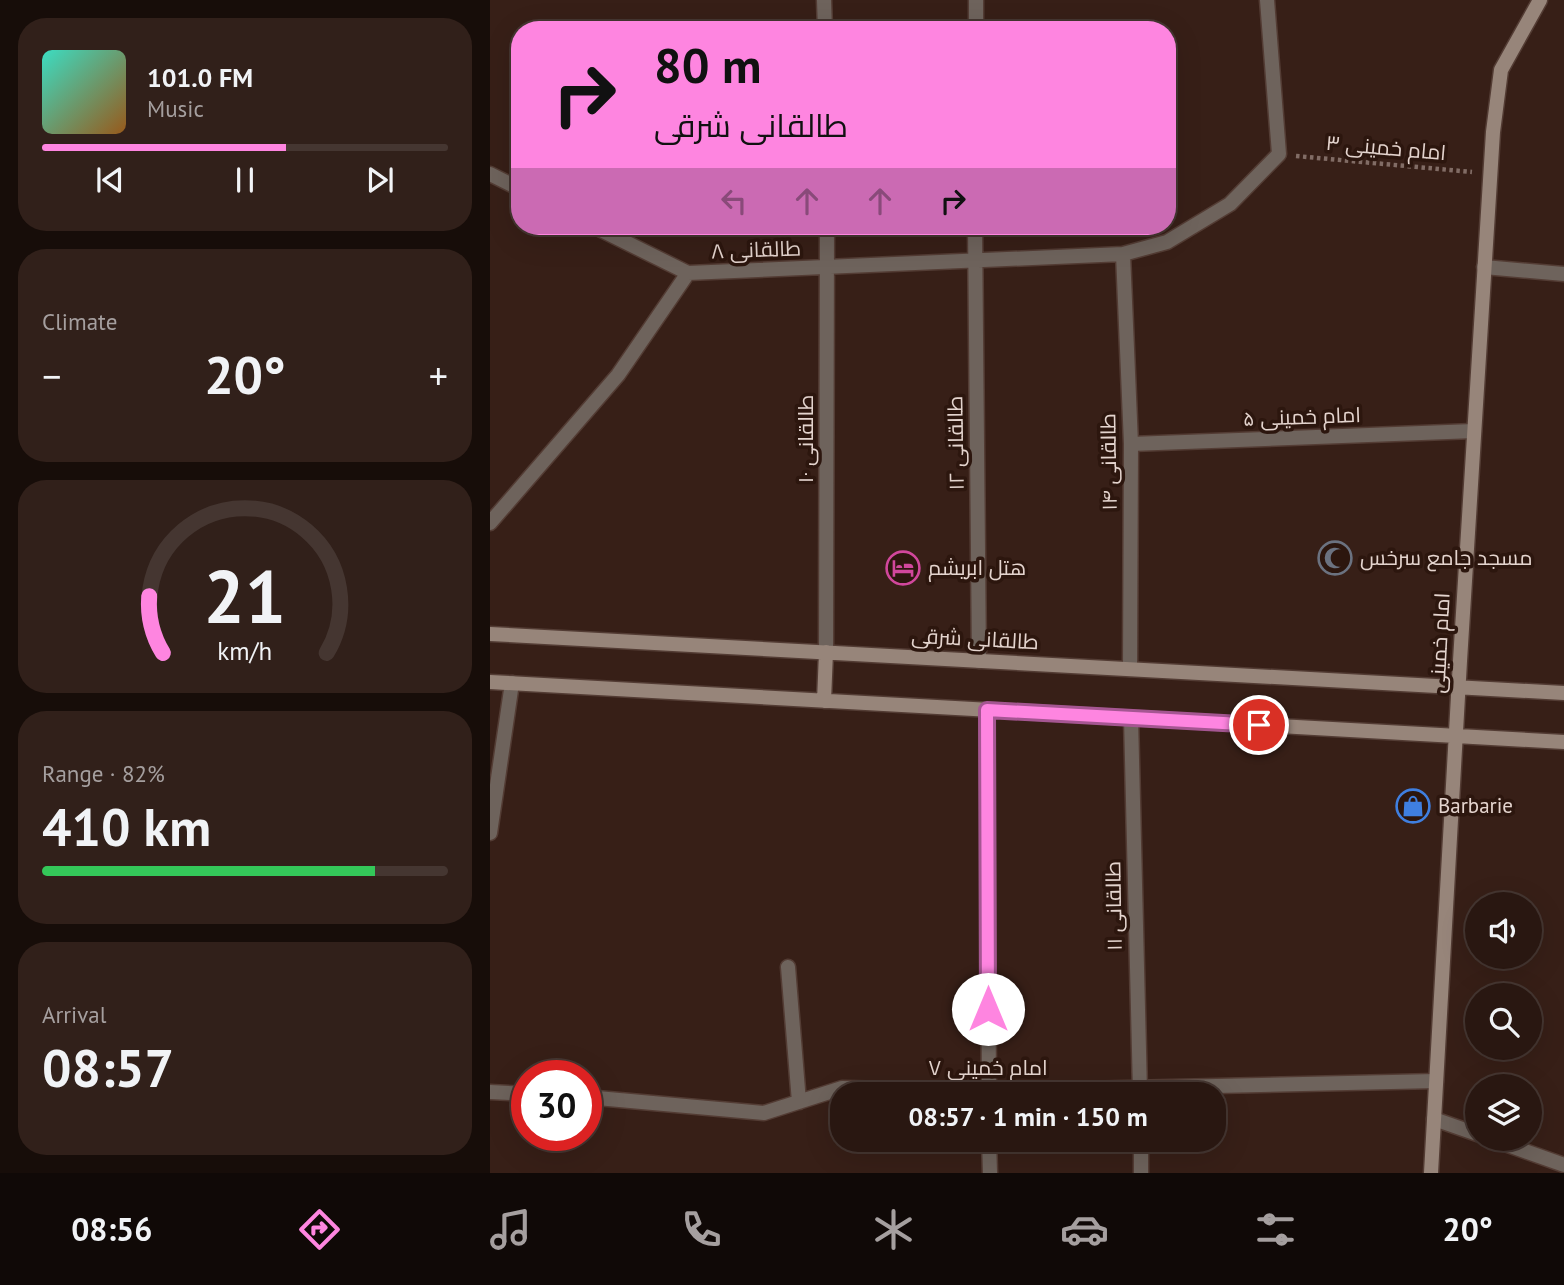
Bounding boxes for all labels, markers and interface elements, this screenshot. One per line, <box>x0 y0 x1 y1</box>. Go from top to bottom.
text: 80 m <box>654 33 761 97</box>
icon: right <box>539 49 630 140</box>
text: 101.0 FM <box>147 61 253 94</box>
text: Music <box>147 94 204 123</box>
text: طالقانی شرقی <box>654 104 848 146</box>
street label: امام خمینی ۳ <box>1325 129 1447 167</box>
icon: previous <box>91 161 129 199</box>
icon: pause <box>226 161 264 199</box>
icon: next <box>361 161 399 199</box>
icon: left <box>715 182 753 220</box>
icon: ahead <box>788 182 826 220</box>
icon: ahead <box>861 182 899 220</box>
icon: right <box>934 182 972 220</box>
street label: طالقانی ۸ <box>710 234 801 265</box>
text: Climate <box>42 307 117 336</box>
text: 20° <box>204 341 286 408</box>
text: − <box>42 351 61 400</box>
text: + <box>429 351 448 400</box>
street label: طالقانی ۱۰ <box>792 395 819 483</box>
street label: طالقانی ۱۲ <box>941 396 970 491</box>
street label: امام خمینی ۵ <box>1243 401 1361 433</box>
street label: طالقانی ۱۴ <box>1094 413 1123 511</box>
mosque icon: مسجد جامع سرخس <box>1316 539 1354 577</box>
place label: مسجد جامع سرخس <box>1360 544 1532 572</box>
text: 21 <box>204 549 286 643</box>
hotel icon: هتل ابریشم <box>884 549 922 587</box>
place label: هتل ابریشم <box>928 554 1026 582</box>
street label: امام خمینی <box>1423 592 1457 694</box>
street label: طالقانی شرقی <box>911 622 1039 655</box>
text: km/h <box>218 634 272 666</box>
pin <box>1229 695 1289 755</box>
icon: arrive <box>1240 706 1278 744</box>
text: Range · 82% <box>42 759 165 788</box>
shop icon: Barbarie <box>1394 787 1432 825</box>
place label: Barbarie <box>1438 792 1513 819</box>
text: 410 km <box>42 793 211 860</box>
street label: طالقانی ۱۱ <box>1099 861 1128 951</box>
map controls <box>1465 892 1542 1151</box>
button: sound <box>1465 892 1542 969</box>
position arrow <box>951 972 1025 1046</box>
button: search <box>1465 983 1542 1060</box>
text: Arrival <box>42 1000 106 1029</box>
text: 08:57 <box>42 1034 174 1101</box>
street label: امام خمینی ۷ <box>928 1054 1048 1082</box>
speed limit sign: 30 <box>511 1060 602 1151</box>
button: layers <box>1465 1074 1542 1151</box>
text: 08:57 · 1 min · 150 m <box>908 1100 1148 1133</box>
icon: directions <box>295 1205 344 1254</box>
icon: music <box>486 1205 535 1254</box>
icon: phone <box>677 1205 726 1254</box>
icon: climate <box>869 1205 918 1254</box>
icon: car <box>1060 1205 1109 1254</box>
icon: filters <box>1251 1205 1300 1254</box>
text: 08:56 <box>71 1208 152 1250</box>
text: 20° <box>1443 1208 1493 1250</box>

